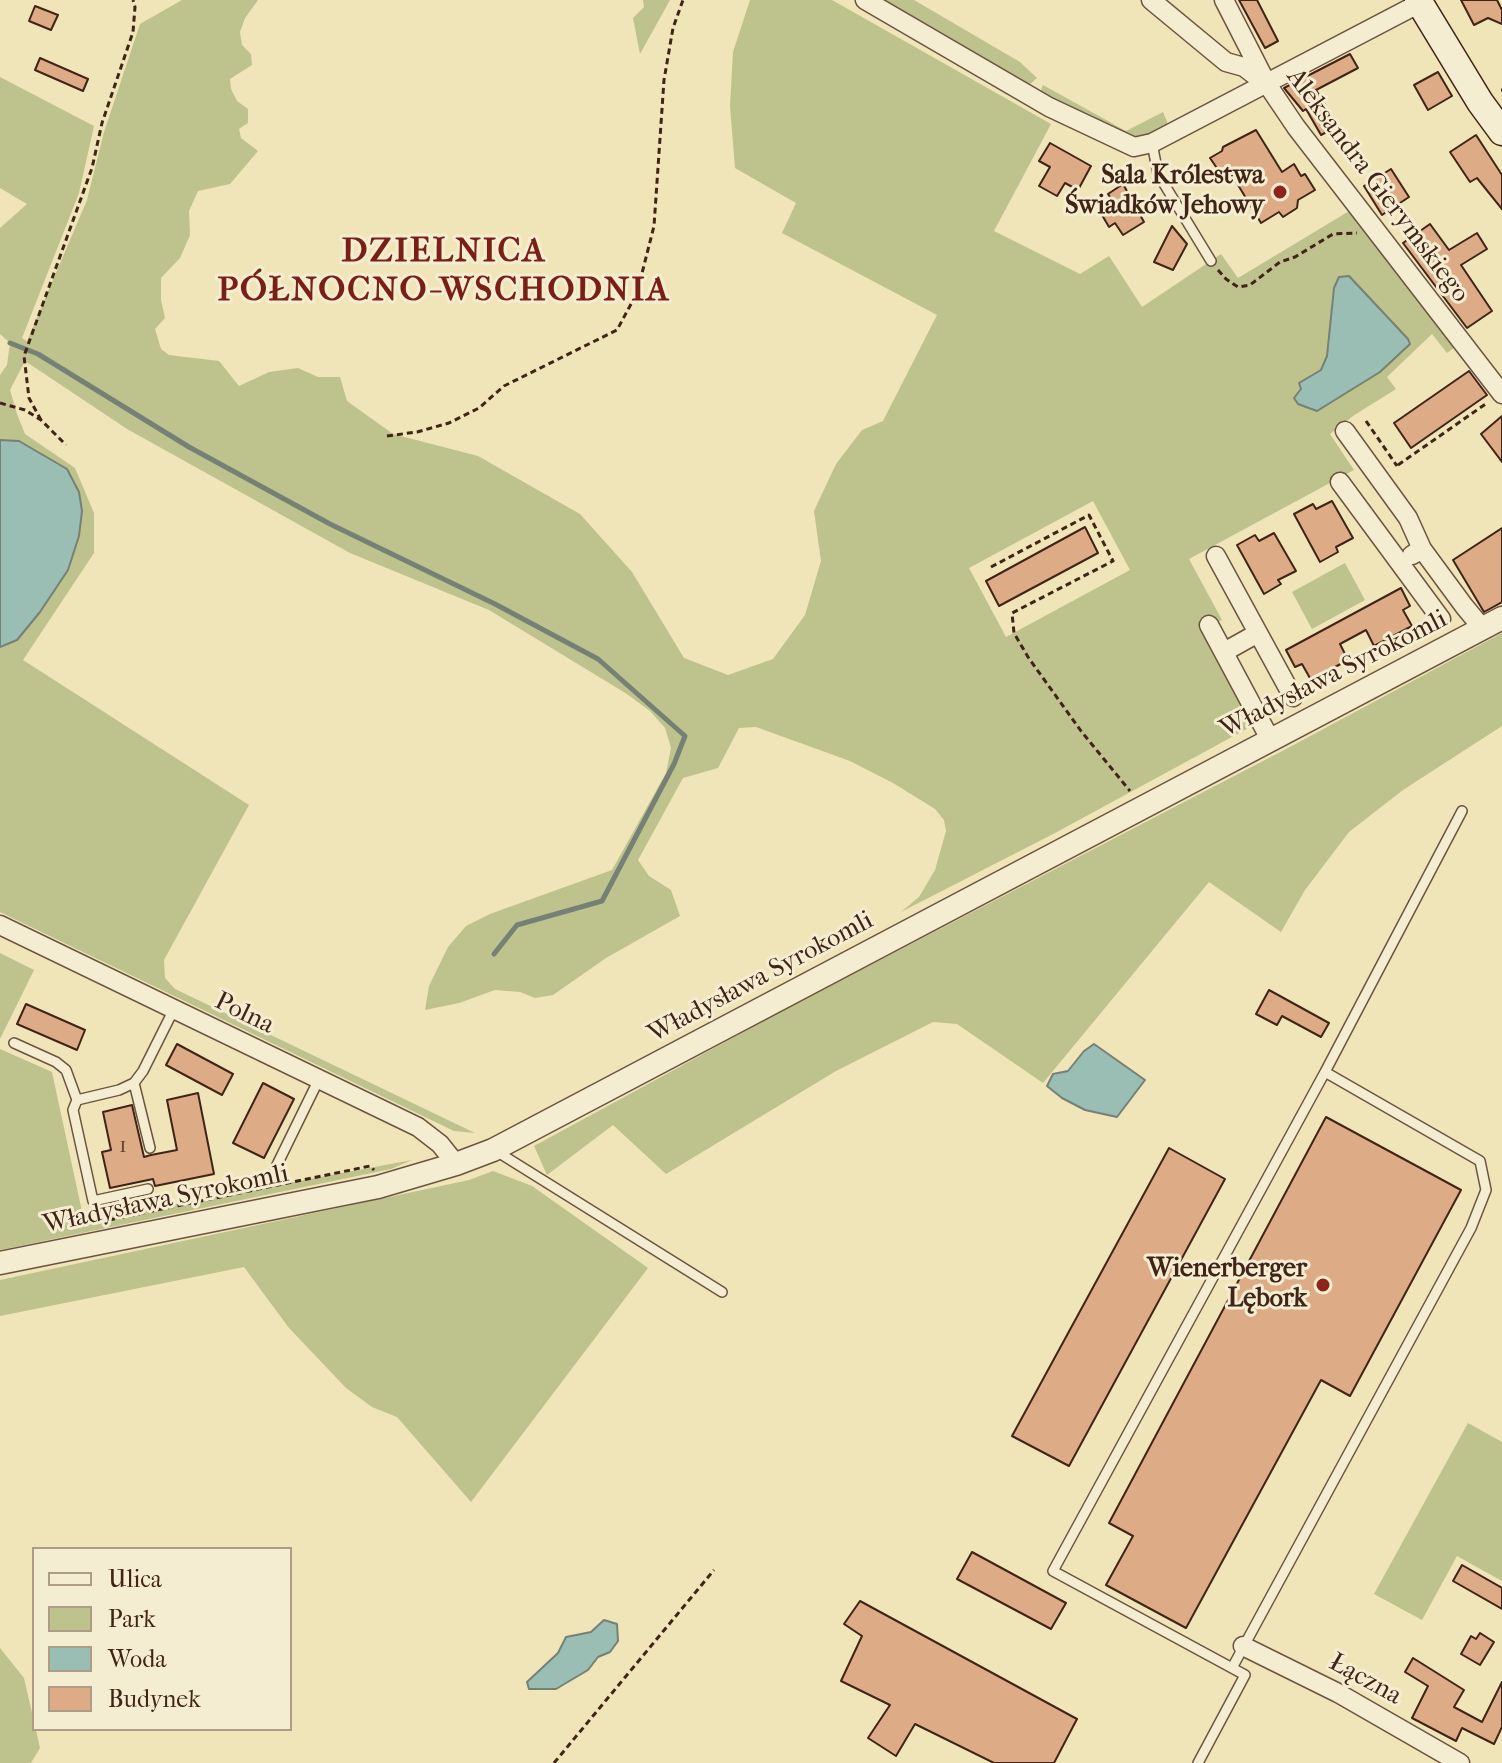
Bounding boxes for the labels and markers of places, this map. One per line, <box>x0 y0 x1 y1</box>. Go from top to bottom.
place label: Sala Królestwa Świadków Jehowy <box>1065 161 1264 222</box>
marker: Sala Królestwa Świadków Jehowy <box>1271 183 1289 201</box>
place label: Wienerberger Lębork <box>1147 1254 1307 1316</box>
marker: Wienerberger Lębork <box>1314 1276 1332 1294</box>

